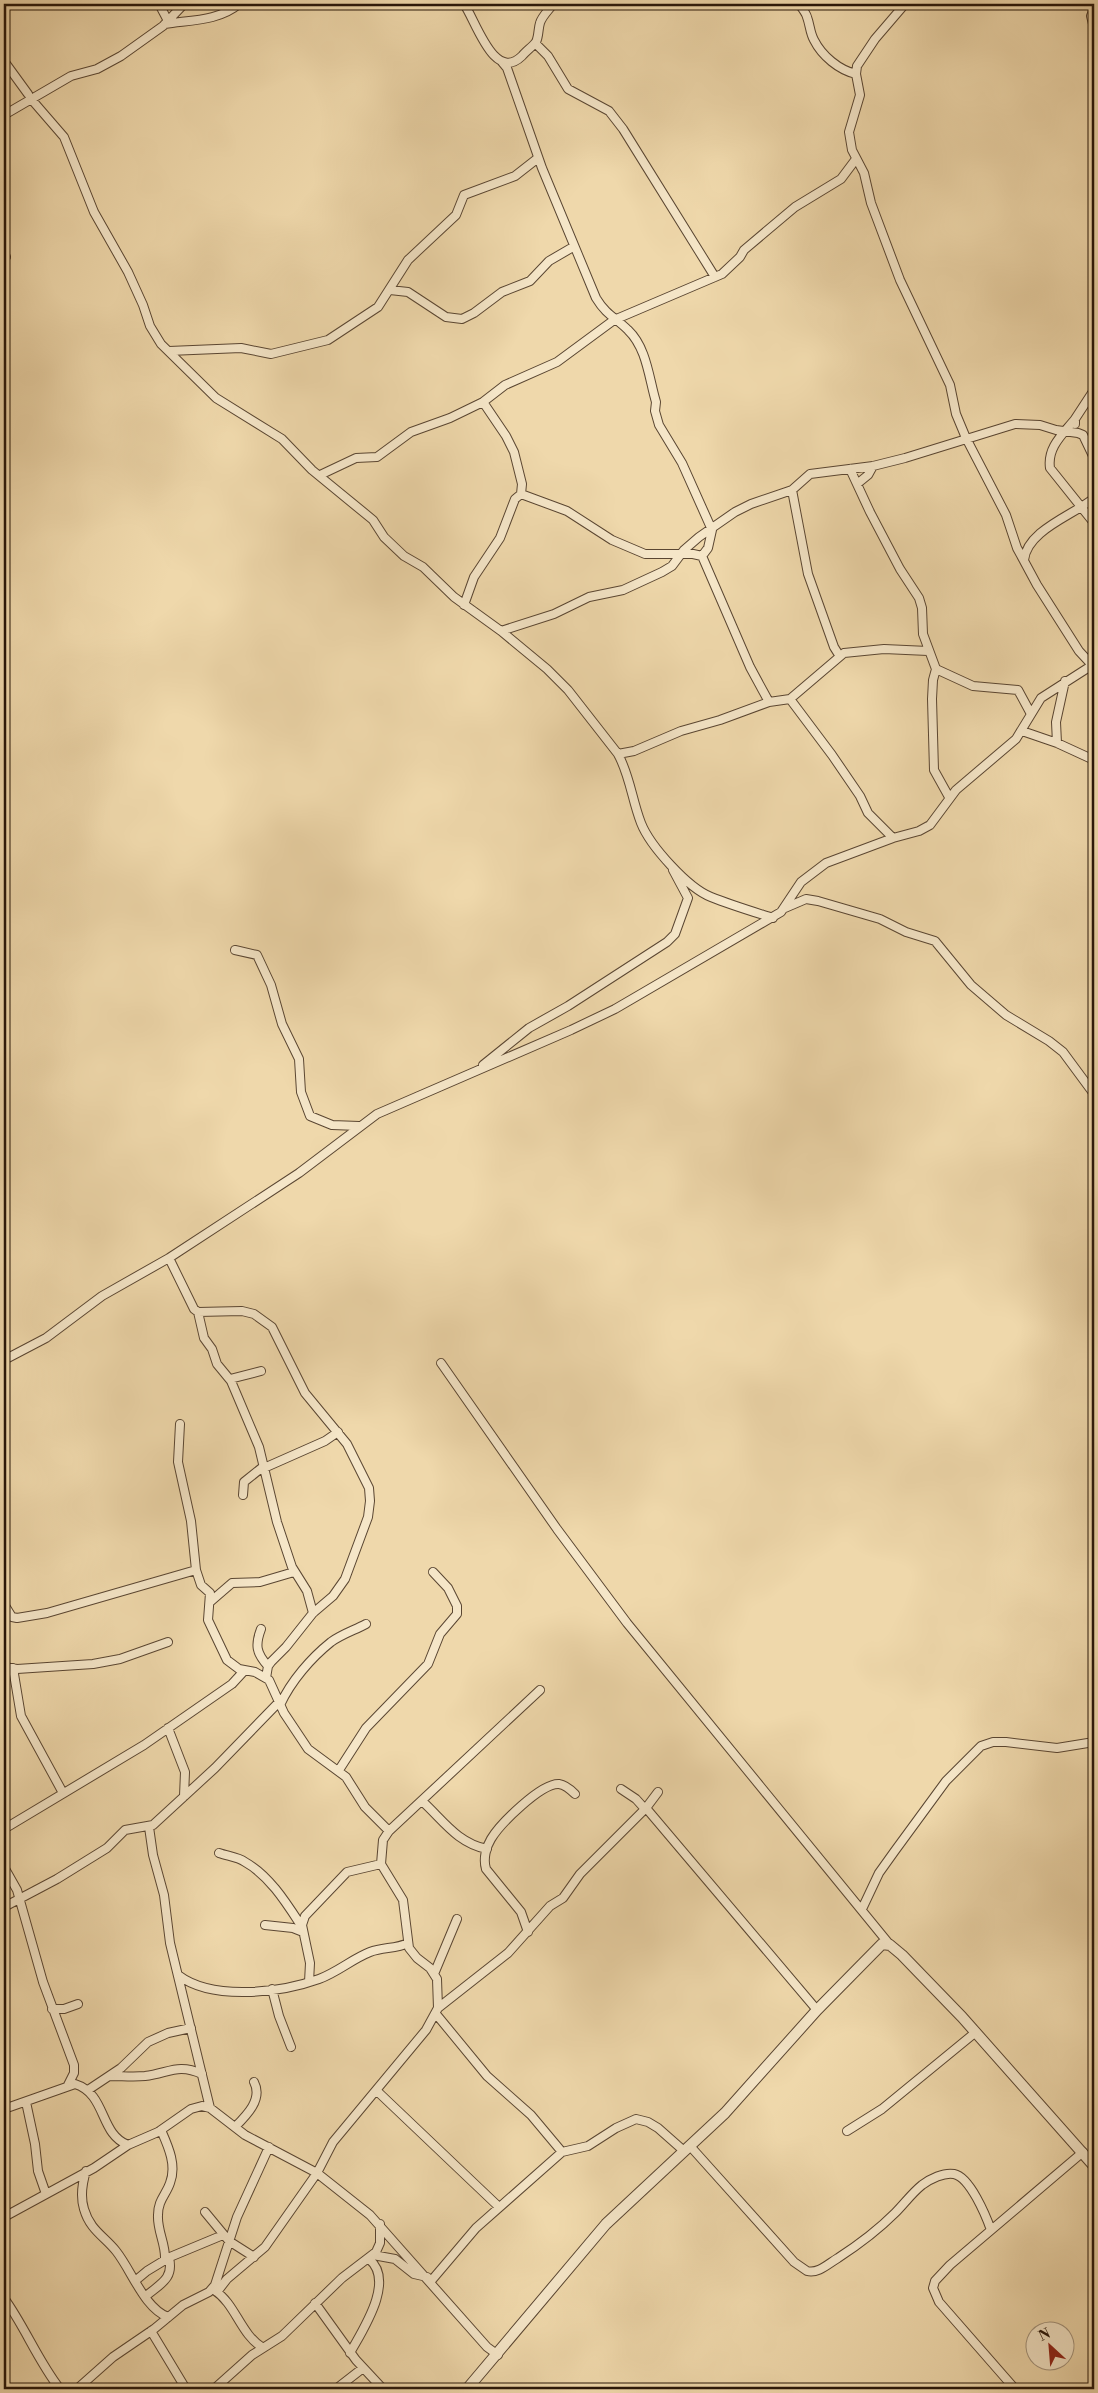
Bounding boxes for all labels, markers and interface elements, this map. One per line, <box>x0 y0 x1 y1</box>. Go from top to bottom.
north arrow <box>1026 2320 1076 2370</box>
text: N <box>1036 2325 1054 2346</box>

